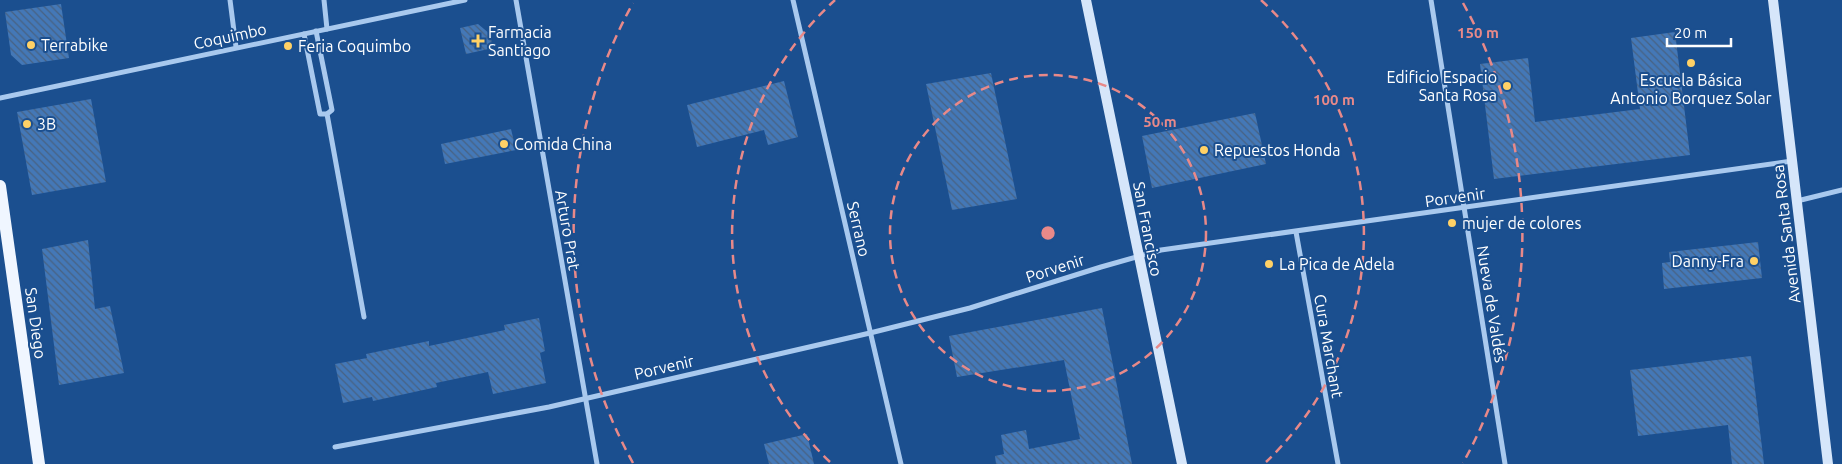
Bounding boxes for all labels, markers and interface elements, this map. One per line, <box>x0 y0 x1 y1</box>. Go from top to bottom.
scale bar <box>1667 15 1731 47</box>
street label: Coquimbo <box>192 19 268 53</box>
place label: Farmacia Santiago <box>488 23 552 59</box>
text: 150 m <box>1457 24 1499 41</box>
text: 20 m <box>1674 24 1707 41</box>
marker: Farmacia Santiago <box>472 35 484 47</box>
place label: Terrabike <box>41 36 108 54</box>
place label: Feria Coquimbo <box>298 37 411 55</box>
marker: Terrabike <box>25 39 37 51</box>
marker: Feria Coquimbo <box>282 40 294 52</box>
marker: Escuela Básica Antonio Borquez Solar <box>1685 57 1697 69</box>
place label: Edificio Espacio Santa Rosa <box>1386 68 1497 104</box>
place label: Escuela Básica Antonio Borquez Solar <box>1610 71 1772 107</box>
marker: Edificio Espacio Santa Rosa <box>1501 80 1513 92</box>
text: 100 m <box>1313 91 1355 108</box>
text: 50 m <box>1143 113 1177 130</box>
place label: 3B <box>37 115 56 133</box>
marker: 3B <box>21 118 33 130</box>
place label: Comida China <box>514 135 612 153</box>
marker: Comida China <box>498 138 510 150</box>
place label: Repuestos Honda <box>1214 141 1341 159</box>
marker: Repuestos Honda <box>1198 144 1210 156</box>
street label: Avenida Santa Rosa <box>1769 164 1803 304</box>
street label: San Francisco <box>1130 180 1166 278</box>
street label: Porvenir <box>1424 184 1486 210</box>
street label: Arturo Prat <box>552 189 584 272</box>
street label: Serrano <box>844 200 874 258</box>
place label: mujer de colores <box>1462 214 1581 232</box>
marker: mujer de colores <box>1446 217 1458 229</box>
centre of rings <box>1039 224 1057 242</box>
street label: Nueva de Valdés <box>1474 244 1510 364</box>
street label: Porvenir <box>1023 250 1087 286</box>
place label: Danny-Fra <box>1672 252 1744 270</box>
place label: La Pica de Adela <box>1279 255 1395 273</box>
marker: Danny-Fra <box>1748 255 1760 267</box>
marker: La Pica de Adela <box>1263 258 1275 270</box>
street label: San Diego <box>22 286 50 360</box>
street label: Cura Marchant <box>1311 293 1347 400</box>
street label: Porvenir <box>632 351 696 383</box>

